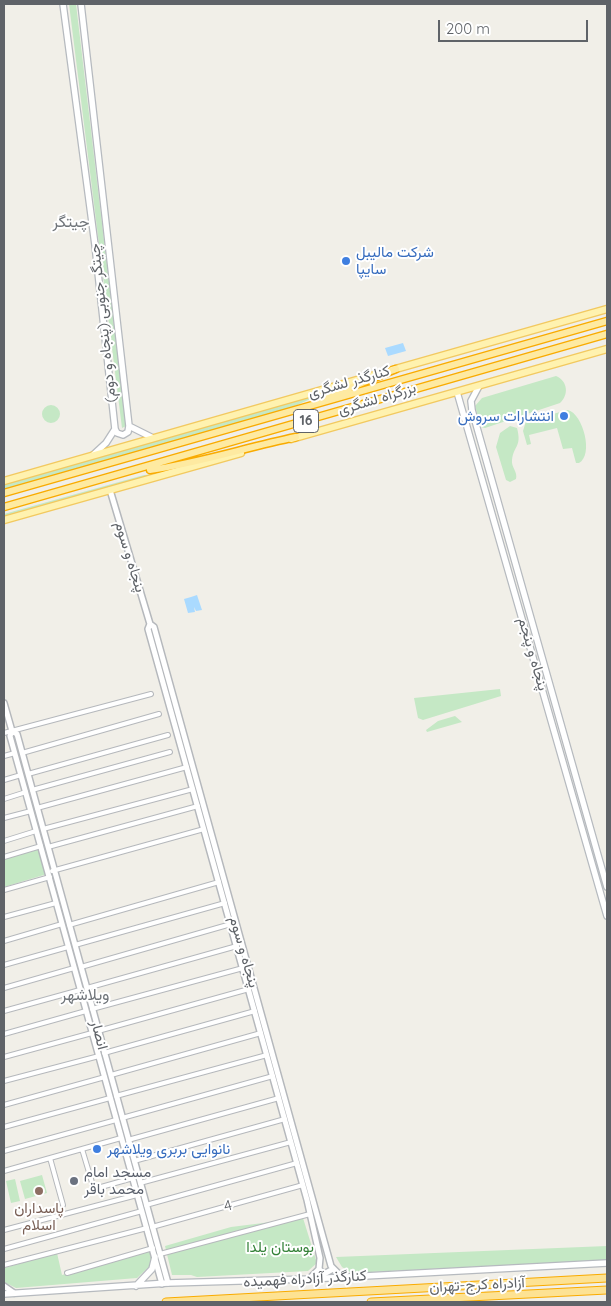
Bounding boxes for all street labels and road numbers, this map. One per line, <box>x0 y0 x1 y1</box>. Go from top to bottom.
street label: چیتگر جنوبی (پنجاه و دوم) <box>86 243 120 403</box>
street label: کنارگذر لشگری <box>306 362 392 402</box>
street label: بزرگراه لشگری <box>336 379 418 419</box>
road number: 16 <box>294 410 318 432</box>
street label: پنجاه و سوم <box>111 519 149 595</box>
street label: پنجاه و پنجم <box>514 615 552 693</box>
street label: پنجاه و سوم <box>225 914 263 990</box>
street label: انصار <box>86 1018 112 1052</box>
street label: 4 <box>222 1196 234 1216</box>
street label: کنارگذر آزادراه فهمیده <box>243 1267 367 1291</box>
street label: آزادراه کرج-تهران <box>429 1274 525 1296</box>

